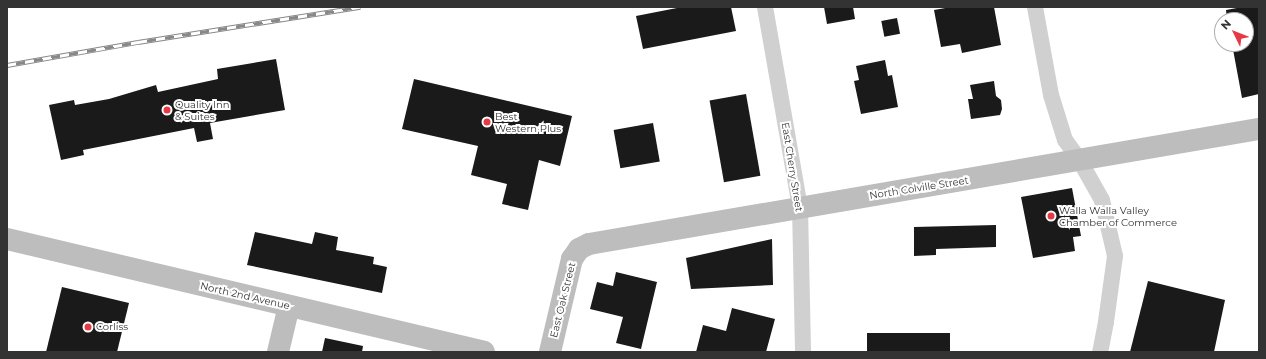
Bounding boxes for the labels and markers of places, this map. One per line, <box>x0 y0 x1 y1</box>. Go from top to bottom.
place label: Quality Inn & Suites <box>175 98 230 122</box>
marker: Quality Inn & Suites <box>162 105 172 115</box>
place label: Best Western Plus <box>495 110 561 134</box>
marker: Best Western Plus <box>482 117 492 127</box>
place label: Walla Walla Valley Chamber of Commerce <box>1059 204 1177 228</box>
marker: Walla Walla Valley Chamber of Commerce <box>1046 211 1056 221</box>
place label: Corliss <box>96 321 128 333</box>
marker: Corliss <box>83 322 93 332</box>

